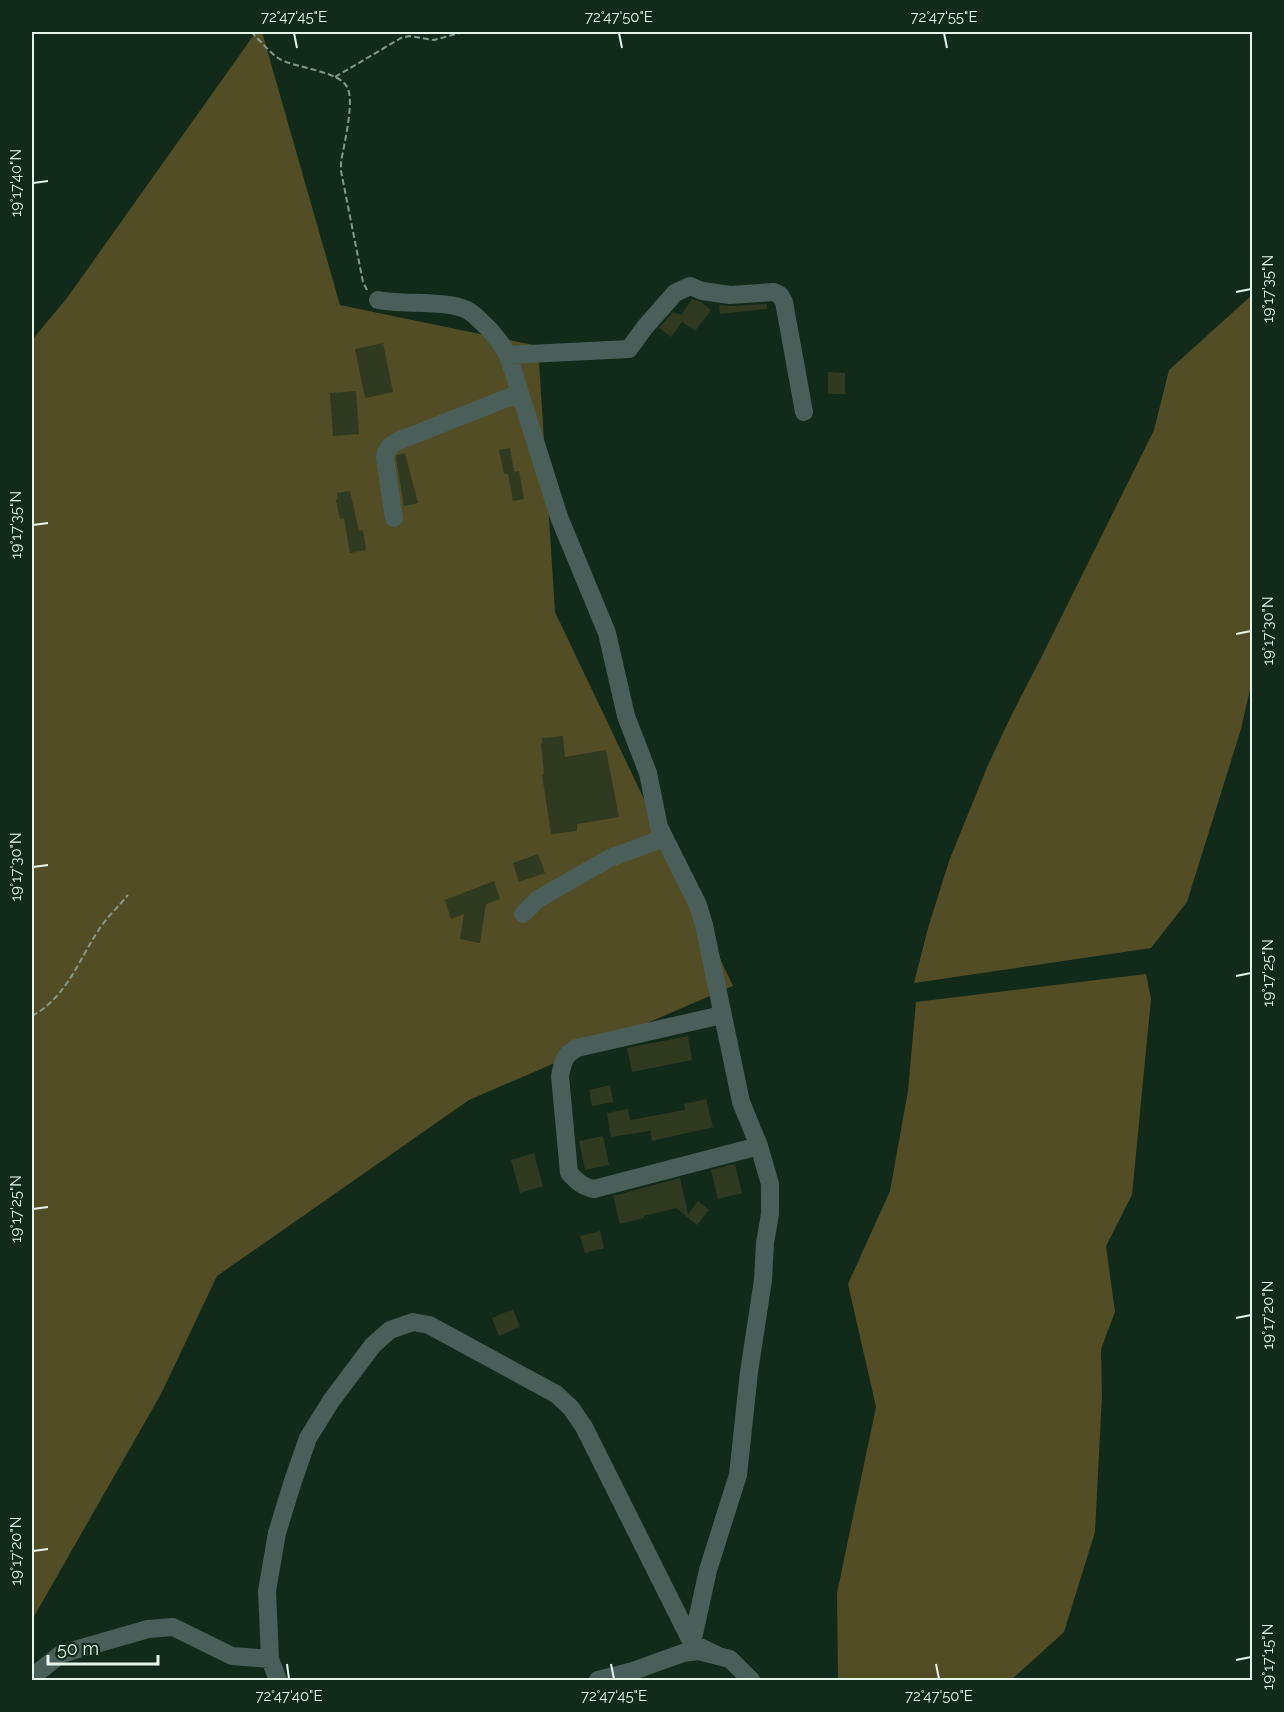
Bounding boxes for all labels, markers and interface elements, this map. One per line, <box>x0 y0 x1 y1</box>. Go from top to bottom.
text: 72°47'45"E <box>261 8 327 26</box>
text: 72°47'50"E <box>585 8 653 26</box>
text: 72°47'55"E <box>910 8 978 26</box>
text: 19°17'40"N <box>7 149 25 217</box>
text: 19°17'35"N <box>1259 255 1277 323</box>
text: 19°17'35"N <box>7 491 25 559</box>
text: 19°17'30"N <box>1259 597 1277 665</box>
text: 19°17'30"N <box>7 833 25 901</box>
text: 19°17'25"N <box>1259 939 1277 1007</box>
text: 19°17'25"N <box>7 1175 25 1243</box>
text: 19°17'20"N <box>1259 1281 1277 1349</box>
text: 19°17'20"N <box>7 1517 25 1585</box>
text: 19°17'15"N <box>1259 1624 1277 1690</box>
scale bar <box>48 1628 158 1666</box>
text: 50 m <box>57 1638 99 1659</box>
text: 72°47'40"E <box>255 1687 323 1705</box>
text: 72°47'45"E <box>581 1687 647 1705</box>
text: 72°47'50"E <box>905 1687 973 1705</box>

